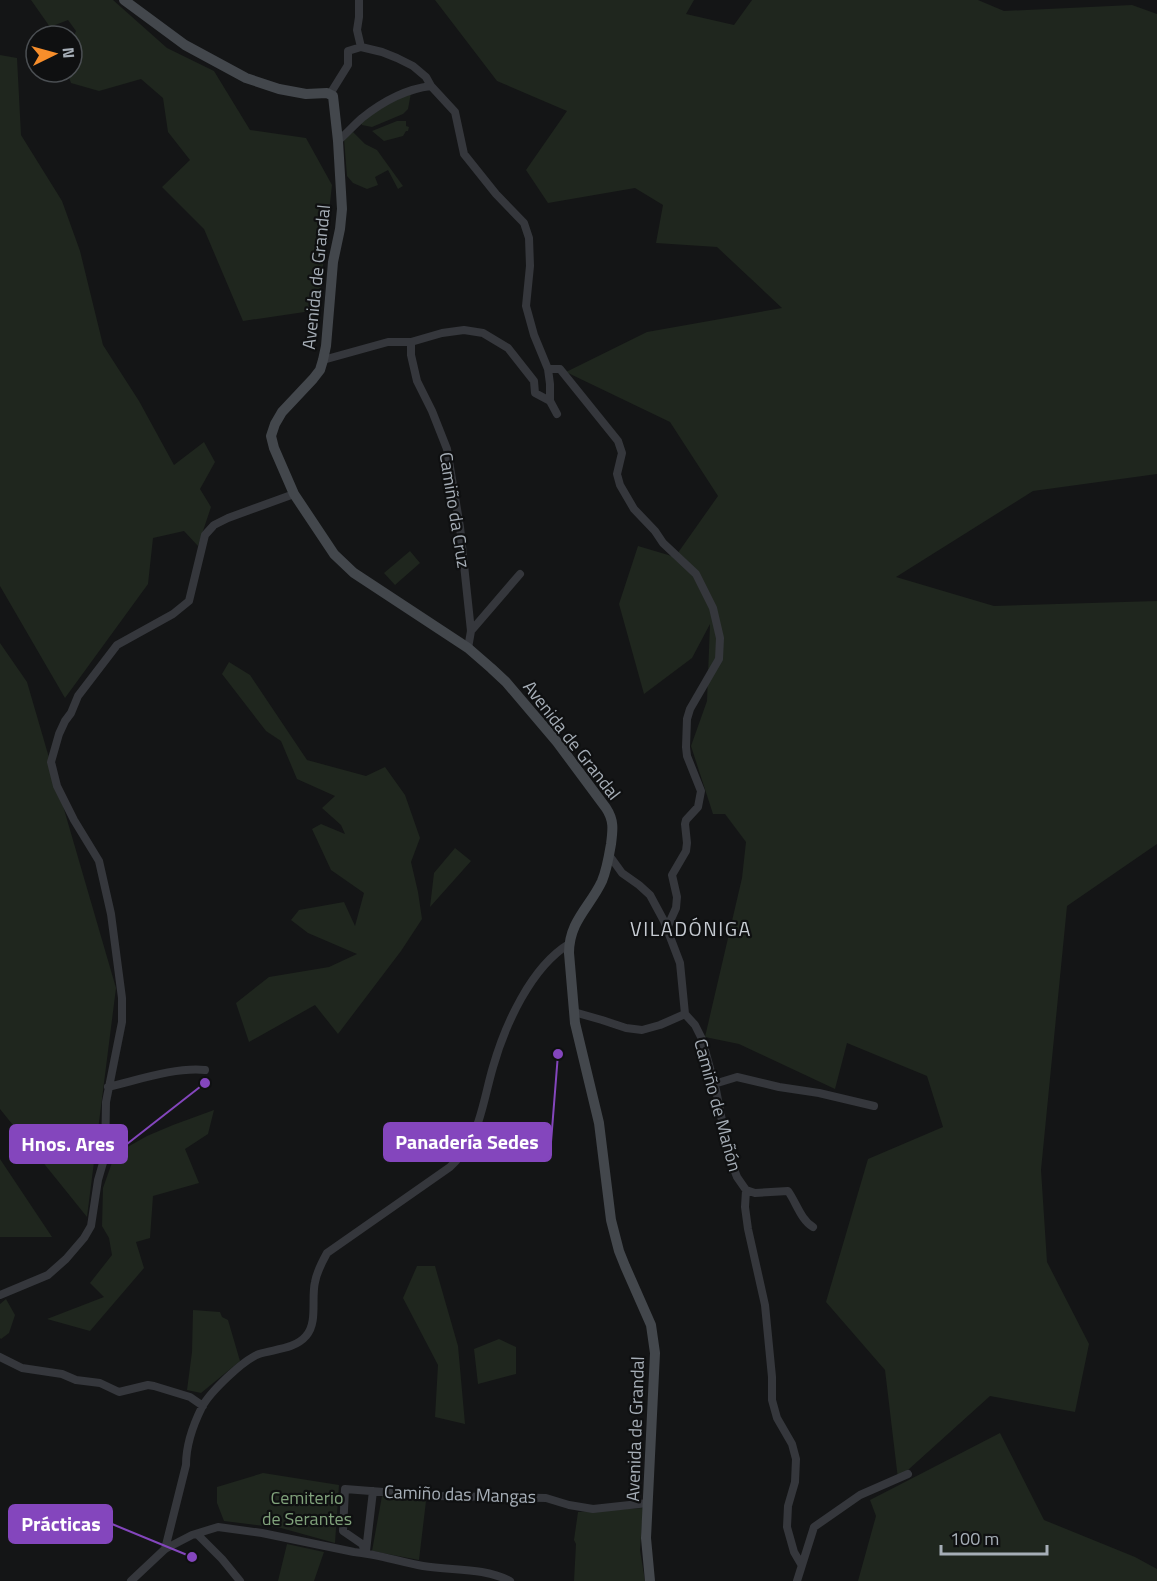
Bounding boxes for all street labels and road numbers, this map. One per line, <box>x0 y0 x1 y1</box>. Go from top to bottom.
street label: Avenida de Grandal <box>295 203 337 351</box>
street label: Camiño da Cruz <box>433 450 477 570</box>
street label: Avenida de Grandal <box>517 674 627 806</box>
street label: Camiño de Mañón <box>687 1036 749 1174</box>
street label: Avenida de Grandal <box>619 1356 651 1502</box>
street label: Camiño das Mangas <box>383 1478 537 1510</box>

